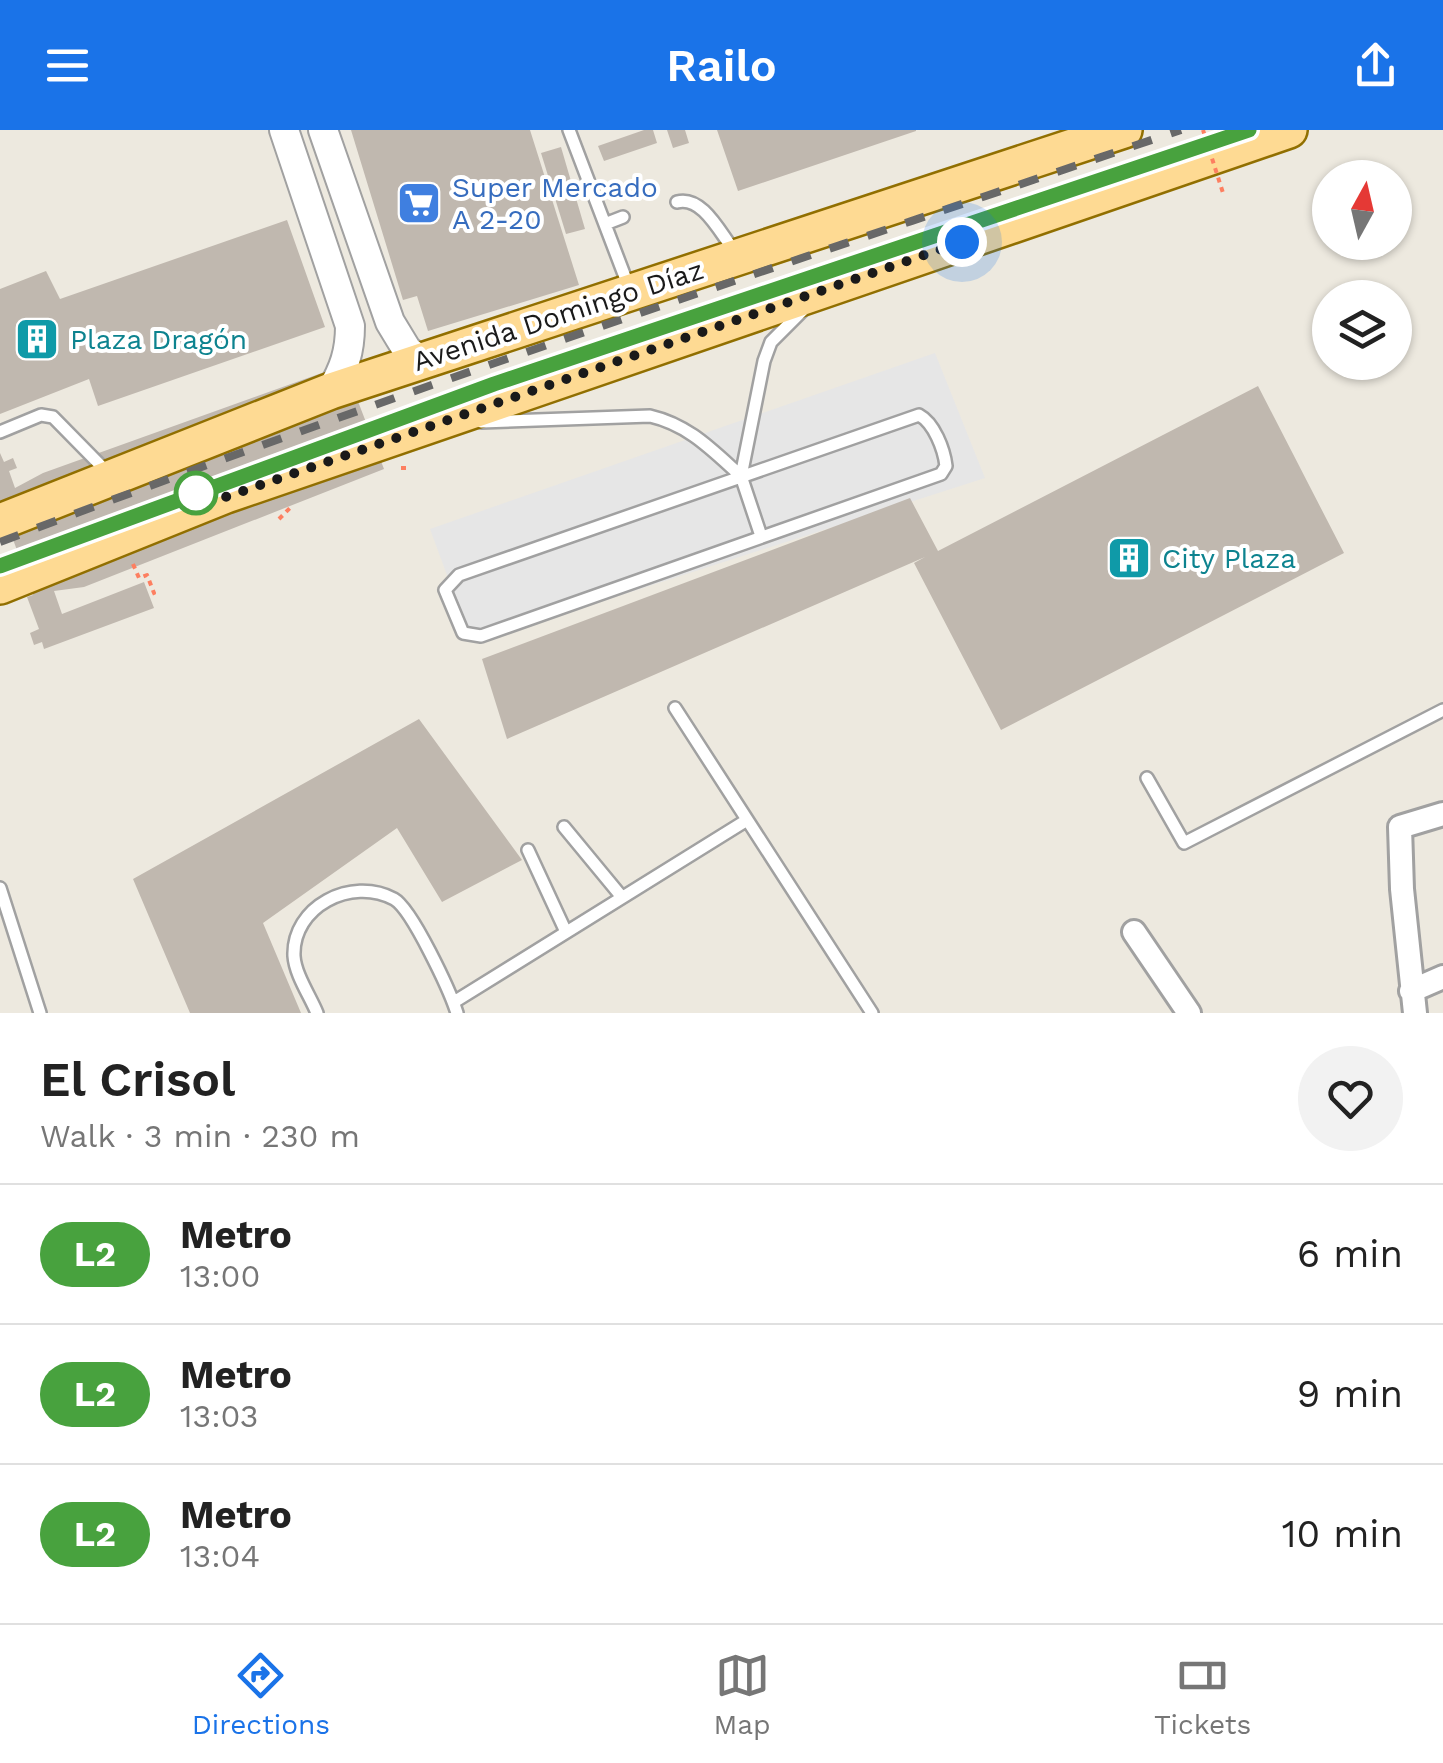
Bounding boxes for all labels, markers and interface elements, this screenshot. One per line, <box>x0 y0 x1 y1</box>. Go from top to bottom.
icon: menu <box>40 38 95 93</box>
icon: share <box>1348 38 1403 93</box>
text: Railo <box>666 39 777 92</box>
north arrow <box>1312 160 1412 260</box>
map controls <box>1312 160 1412 380</box>
place label: Super Mercado A 2-20 <box>452 171 658 236</box>
supermarket icon: Super Mercado A 2-20 <box>396 180 442 226</box>
your location <box>937 217 987 267</box>
street label: Avenida Domingo Díaz <box>409 253 708 378</box>
button: layers <box>1312 280 1412 380</box>
building icon: Plaza Dragón <box>14 316 60 362</box>
place label: Plaza Dragón <box>70 323 247 356</box>
unlabelled marker <box>175 472 217 514</box>
building icon: City Plaza <box>1106 535 1152 581</box>
place label: City Plaza <box>1162 542 1296 575</box>
button: heart <box>1298 1046 1403 1151</box>
text: El Crisol <box>40 1051 235 1108</box>
text: Walk · 3 min · 230 m <box>40 1117 360 1155</box>
text: Metro <box>180 1213 292 1257</box>
text: 6 min <box>1297 1232 1403 1276</box>
text: L2 <box>74 1233 116 1275</box>
text: 13:00 <box>180 1257 260 1295</box>
text: Metro <box>180 1353 292 1397</box>
text: 9 min <box>1297 1372 1403 1416</box>
text: L2 <box>74 1373 116 1415</box>
text: 13:03 <box>180 1397 259 1435</box>
text: Metro <box>180 1493 292 1537</box>
text: 10 min <box>1282 1512 1403 1556</box>
text: L2 <box>74 1513 116 1555</box>
text: 13:04 <box>180 1537 260 1575</box>
tab: Directions <box>192 1648 330 1741</box>
tab: Map <box>714 1648 771 1741</box>
tab: Tickets <box>1154 1648 1251 1741</box>

